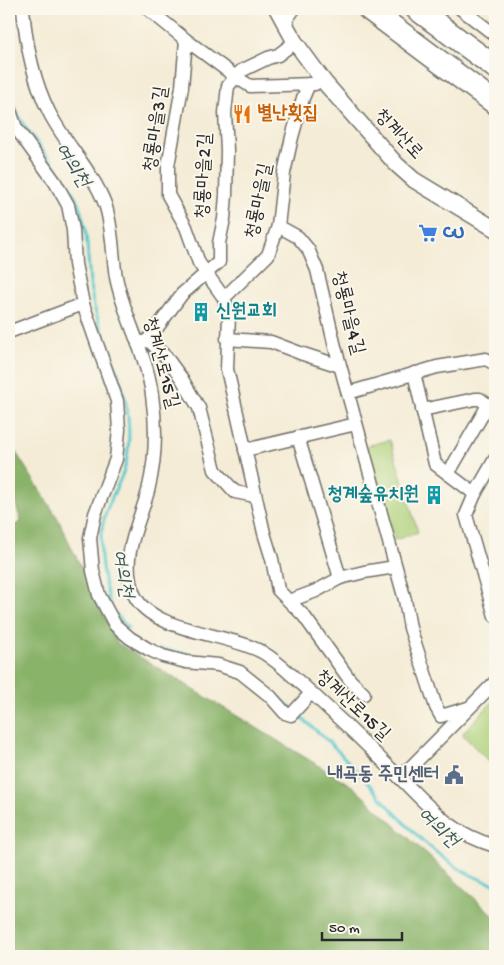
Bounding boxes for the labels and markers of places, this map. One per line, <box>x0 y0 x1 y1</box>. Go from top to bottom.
place label: 별난횟집 <box>257 102 318 126</box>
restaurant icon: 별난횟집 <box>231 103 253 125</box>
supermarket icon: CU <box>417 222 439 244</box>
place label: CU <box>442 222 464 245</box>
building icon: 신원교회 <box>190 301 212 323</box>
place label: 신원교회 <box>216 301 277 324</box>
place label: 청계숲유치원 <box>327 484 419 507</box>
building icon: 청계숲유치원 <box>423 484 445 506</box>
place label: 내곡동 주민센터 <box>327 764 439 787</box>
public building icon: 내곡동 주민센터 <box>443 764 465 786</box>

